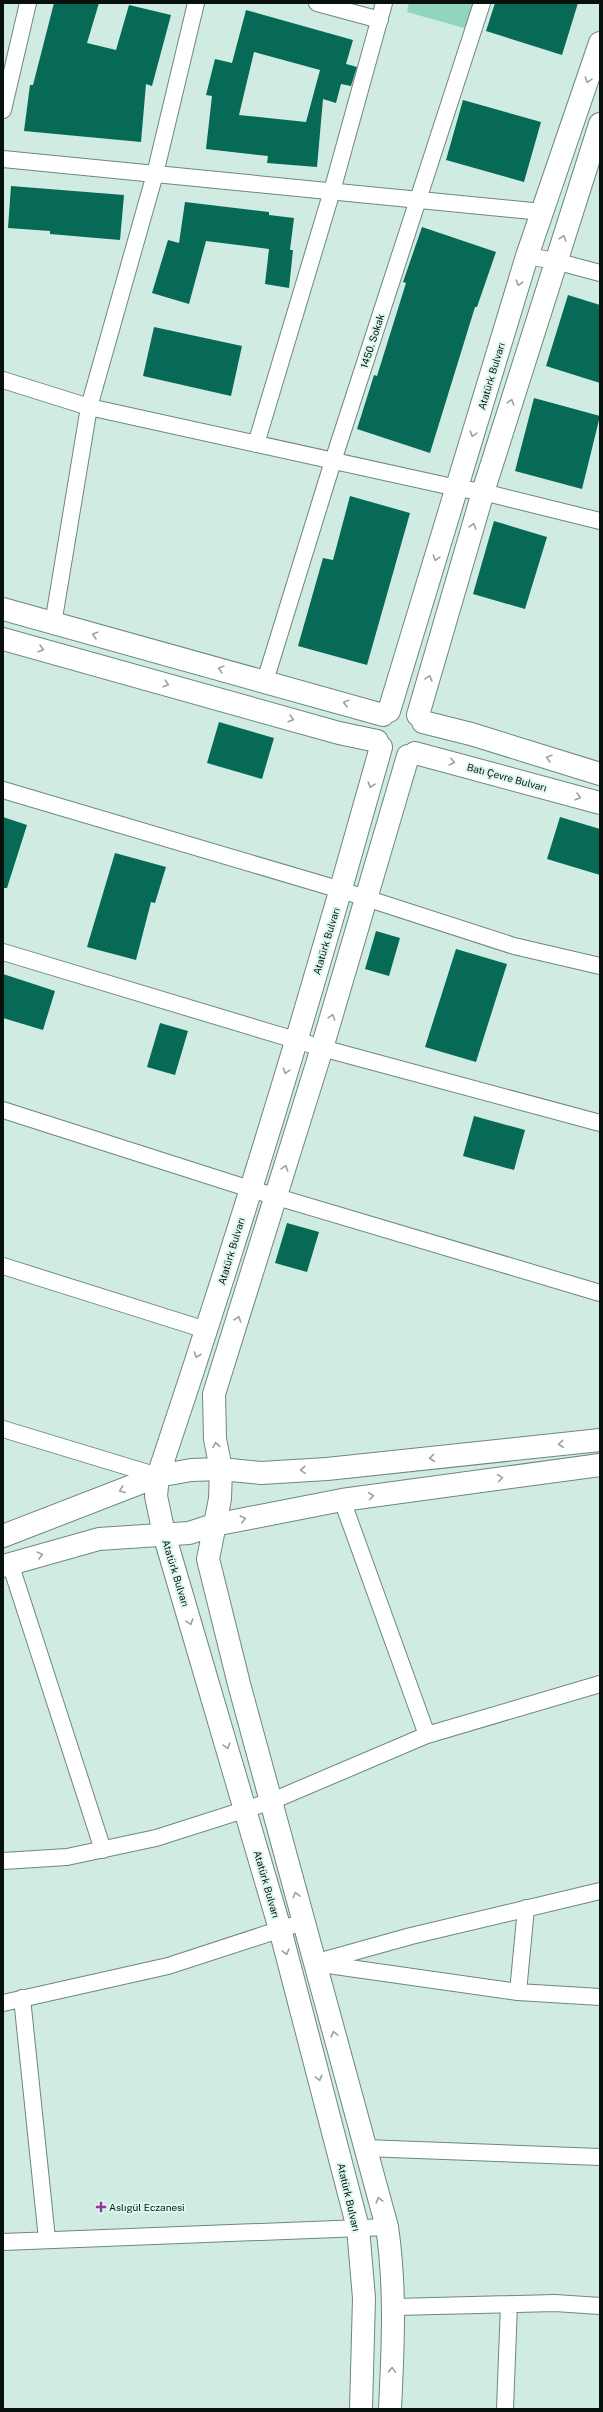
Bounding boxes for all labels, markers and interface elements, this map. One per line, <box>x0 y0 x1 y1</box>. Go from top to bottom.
one-way arrow <box>584 76 593 83</box>
one-way arrow <box>558 234 566 241</box>
one-way arrow <box>516 279 524 286</box>
street label: 1450. Sokak <box>358 312 387 370</box>
street label: Atatürk Bulvarı <box>475 341 507 411</box>
one-way arrow <box>506 399 515 406</box>
one-way arrow <box>469 430 478 437</box>
one-way arrow <box>468 523 477 530</box>
one-way arrow <box>432 555 441 562</box>
one-way arrow <box>92 631 99 640</box>
one-way arrow <box>37 644 44 653</box>
one-way arrow <box>218 665 225 674</box>
one-way arrow <box>424 675 433 682</box>
one-way arrow <box>162 679 169 688</box>
one-way arrow <box>343 699 350 708</box>
one-way arrow <box>287 714 294 723</box>
one-way arrow <box>546 754 553 763</box>
one-way arrow <box>449 758 456 766</box>
street label: Batı Çevre Bulvarı <box>466 761 548 793</box>
one-way arrow <box>367 782 375 788</box>
one-way arrow <box>574 792 581 801</box>
street label: Atatürk Bulvarı <box>310 906 342 976</box>
one-way arrow <box>327 1014 336 1021</box>
one-way arrow <box>282 1067 291 1074</box>
one-way arrow <box>280 1165 289 1172</box>
street label: Atatürk Bulvarı <box>215 1216 247 1286</box>
one-way arrow <box>233 1315 242 1322</box>
one-way arrow <box>193 1352 202 1359</box>
one-way arrow <box>558 1439 564 1448</box>
one-way arrow <box>213 1442 221 1448</box>
one-way arrow <box>429 1453 435 1462</box>
one-way arrow <box>300 1466 306 1475</box>
one-way arrow <box>497 1474 503 1483</box>
one-way arrow <box>119 1486 126 1494</box>
one-way arrow <box>368 1492 374 1501</box>
one-way arrow <box>240 1516 246 1524</box>
street label: Atatürk Bulvarı <box>160 1538 192 1608</box>
one-way arrow <box>37 1551 44 1560</box>
one-way arrow <box>185 1618 194 1625</box>
one-way arrow <box>222 1743 231 1750</box>
street label: Atatürk Bulvarı <box>252 1849 282 1919</box>
one-way arrow <box>292 1892 301 1899</box>
one-way arrow <box>281 1948 290 1955</box>
one-way arrow <box>330 2030 339 2037</box>
one-way arrow <box>314 2074 323 2081</box>
street label: Atatürk Bulvarı <box>335 2162 363 2232</box>
one-way arrow <box>375 2196 384 2203</box>
place label: Aslıgül Eczanesi <box>109 2201 185 2213</box>
marker: Aslıgül Eczanesi <box>96 2202 106 2212</box>
one-way arrow <box>388 2367 396 2373</box>

